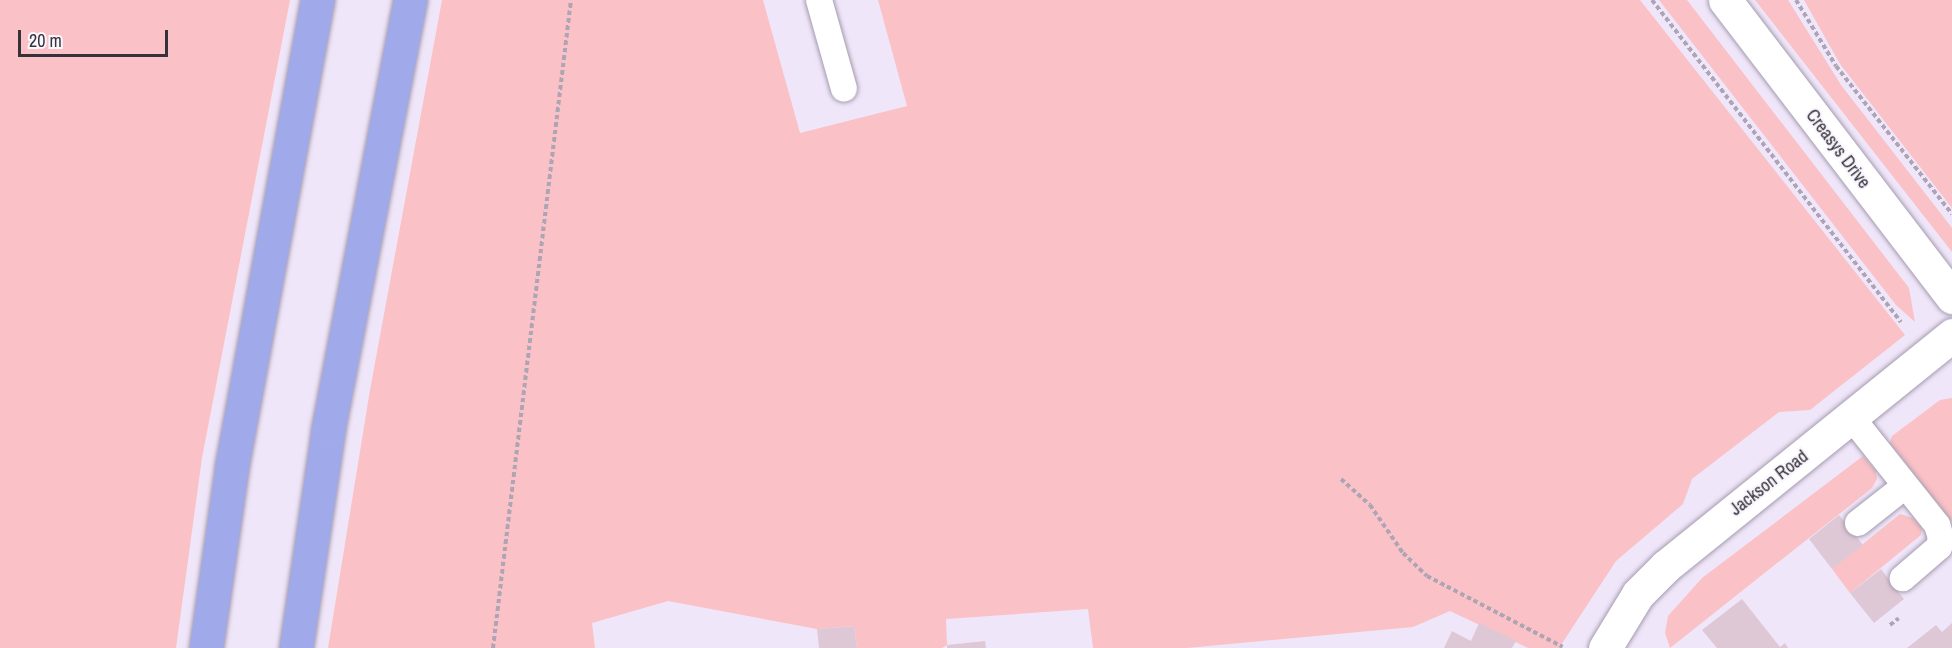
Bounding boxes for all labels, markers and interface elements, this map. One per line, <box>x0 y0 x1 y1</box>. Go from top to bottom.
scale bar <box>21 18 171 56</box>
text: 20 m <box>29 28 62 53</box>
street label: Creasys Drive <box>1801 105 1875 193</box>
street label: Jackson Road <box>1726 446 1812 520</box>

